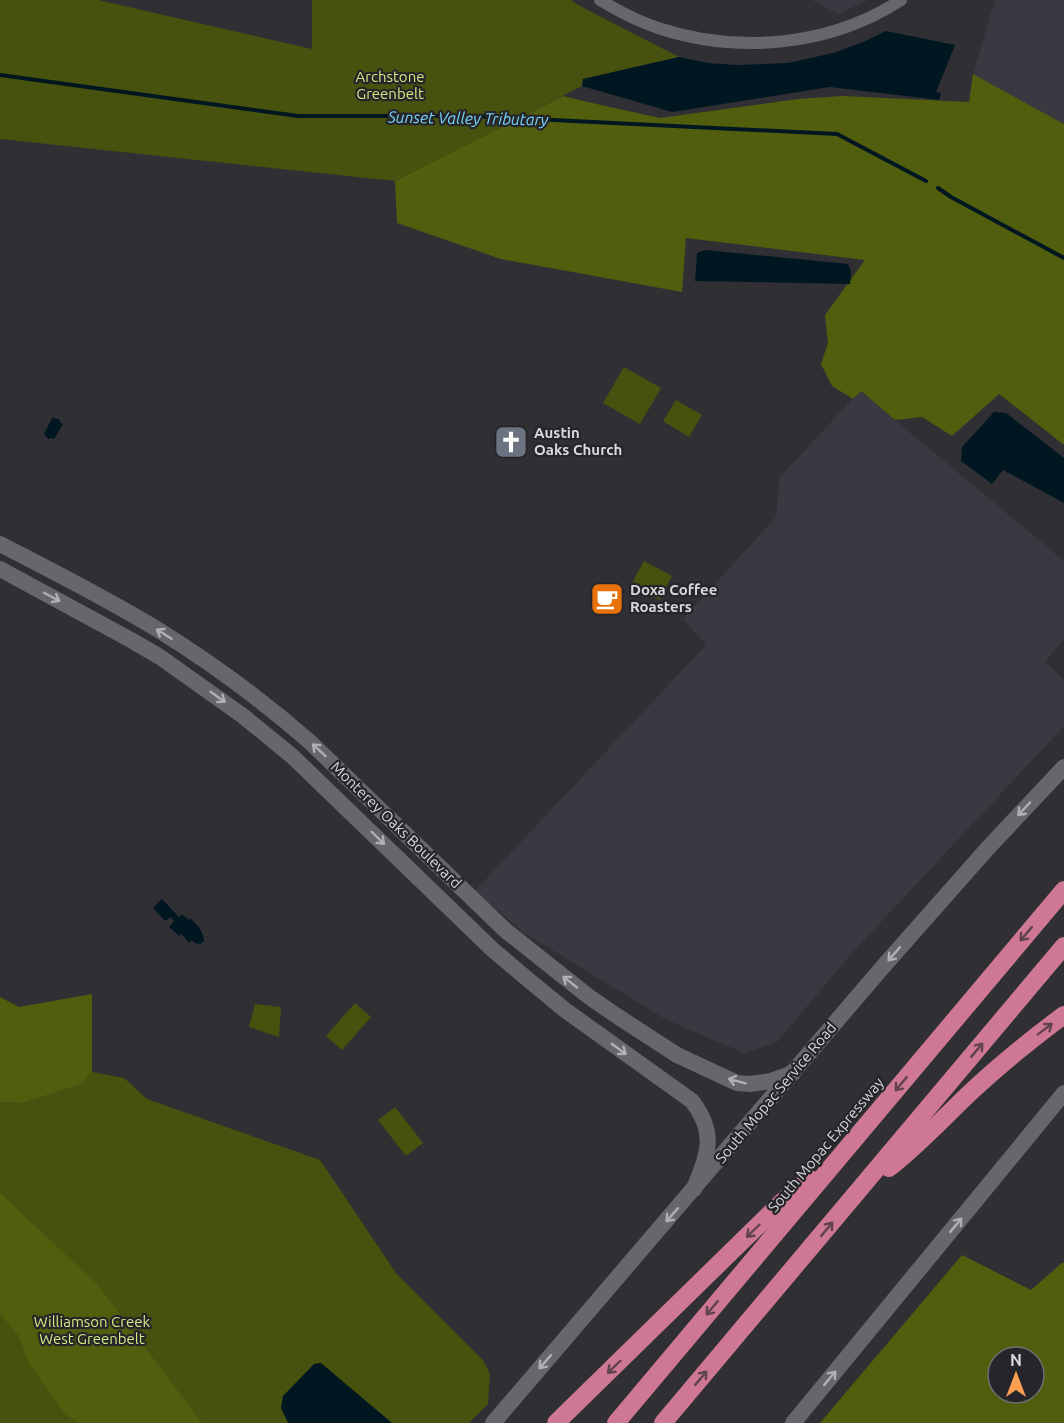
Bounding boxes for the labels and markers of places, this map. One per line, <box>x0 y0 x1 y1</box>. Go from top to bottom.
church icon: Austin Oaks Church <box>493 424 529 460</box>
place label: Austin Oaks Church <box>534 424 622 458</box>
cafe icon: Doxa Coffee Roasters <box>589 581 625 617</box>
place label: Doxa Coffee Roasters <box>630 581 717 615</box>

